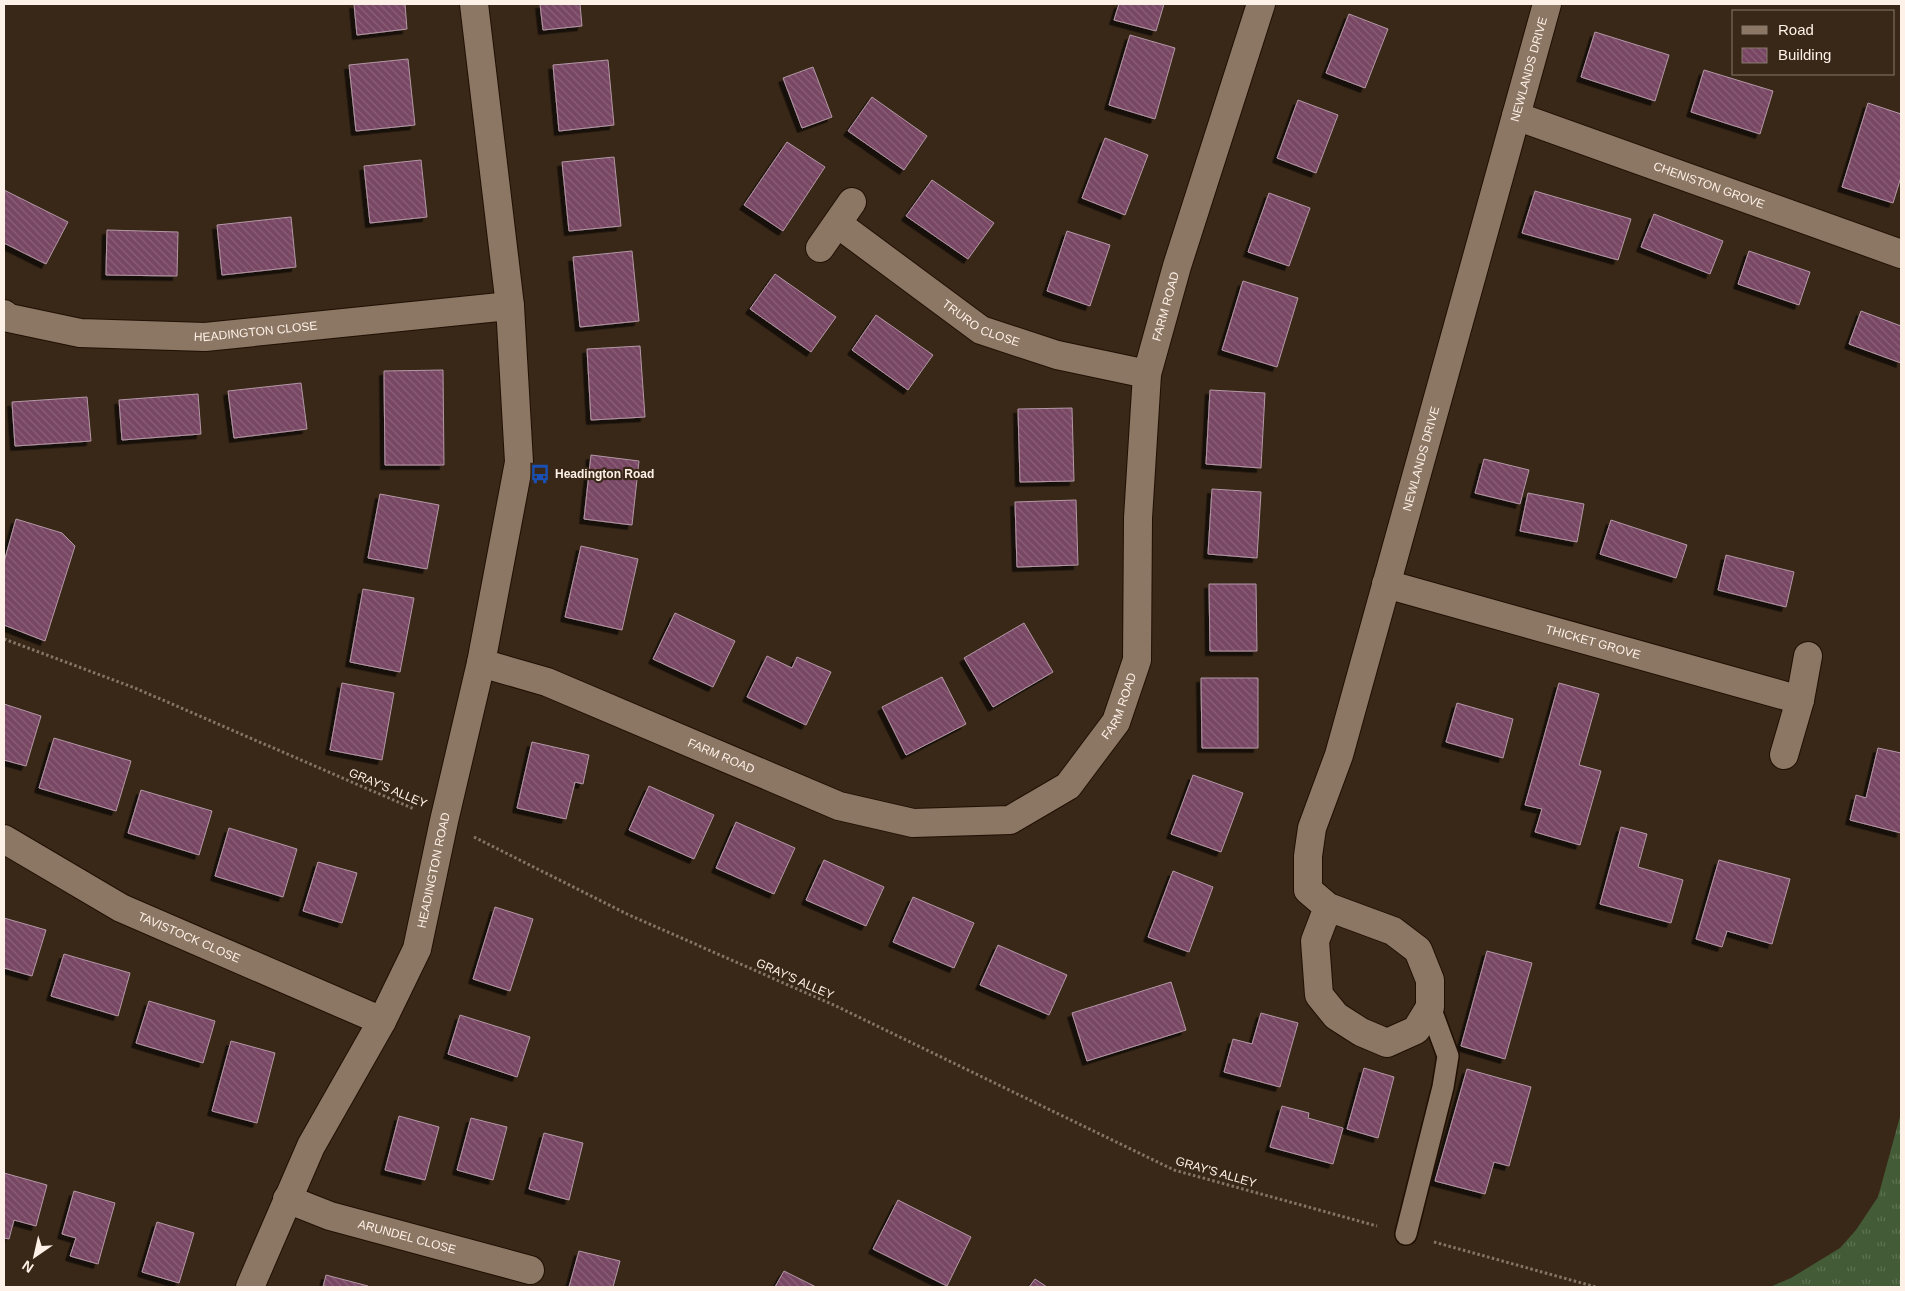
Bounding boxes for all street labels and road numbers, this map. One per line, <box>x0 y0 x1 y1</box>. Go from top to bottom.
street label: NEWLANDS DRIVE <box>1508 15 1550 123</box>
street label: CHENISTON GROVE <box>1651 159 1767 212</box>
street label: FARM ROAD <box>1149 270 1182 343</box>
street label: TRURO CLOSE <box>940 297 1022 349</box>
street label: HEADINGTON CLOSE <box>194 319 318 344</box>
street label: NEWLANDS DRIVE <box>1400 405 1442 513</box>
street label: THICKET GROVE <box>1544 622 1642 662</box>
street label: FARM ROAD <box>1099 671 1139 742</box>
street label: FARM ROAD <box>686 736 757 777</box>
street label: GRAY'S ALLEY <box>347 765 429 811</box>
street label: HEADINGTON ROAD <box>415 811 453 929</box>
street label: TAVISTOCK CLOSE <box>136 909 242 966</box>
street label: GRAY'S ALLEY <box>754 956 836 1002</box>
street label: GRAY'S ALLEY <box>1174 1154 1258 1190</box>
street label: ARUNDEL CLOSE <box>356 1217 458 1257</box>

